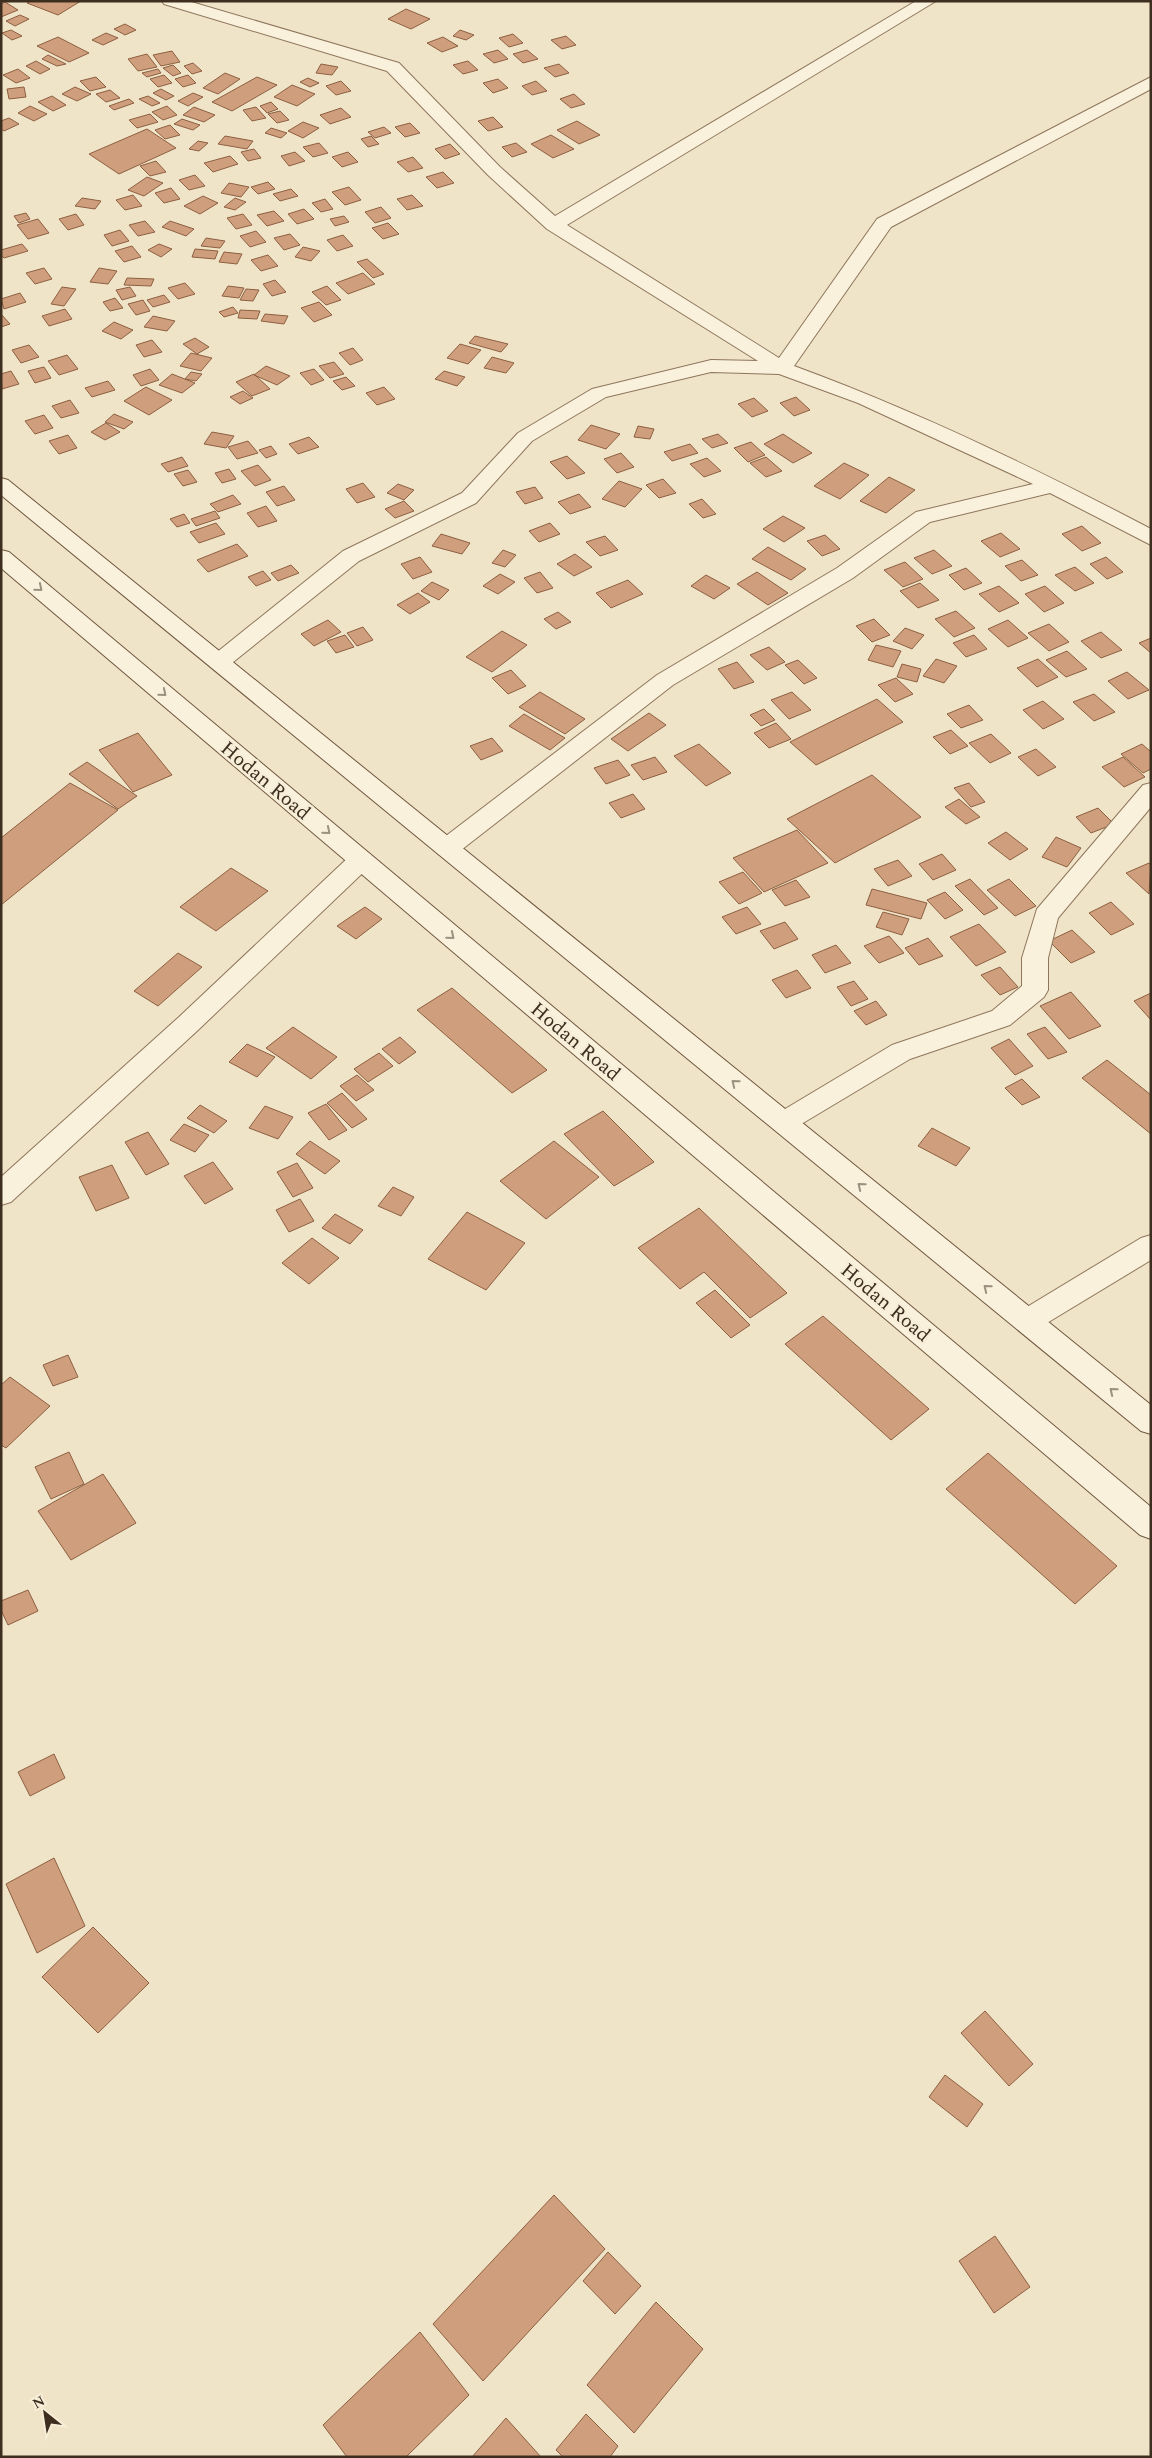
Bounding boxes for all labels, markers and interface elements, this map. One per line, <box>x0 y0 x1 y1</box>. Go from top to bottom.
one-way arrow <box>33 582 42 591</box>
one-way arrow <box>157 687 166 696</box>
street label: Hodan Road <box>214 734 317 828</box>
one-way arrow <box>321 826 330 834</box>
one-way arrow <box>446 930 455 939</box>
street label: Hodan Road <box>524 995 627 1089</box>
one-way arrow <box>732 1080 741 1089</box>
one-way arrow <box>858 1183 867 1191</box>
street label: Hodan Road <box>834 1256 937 1350</box>
one-way arrow <box>984 1286 993 1294</box>
one-way arrow <box>1110 1389 1119 1397</box>
north arrow <box>20 2388 70 2438</box>
text: N <box>29 2390 49 2414</box>

